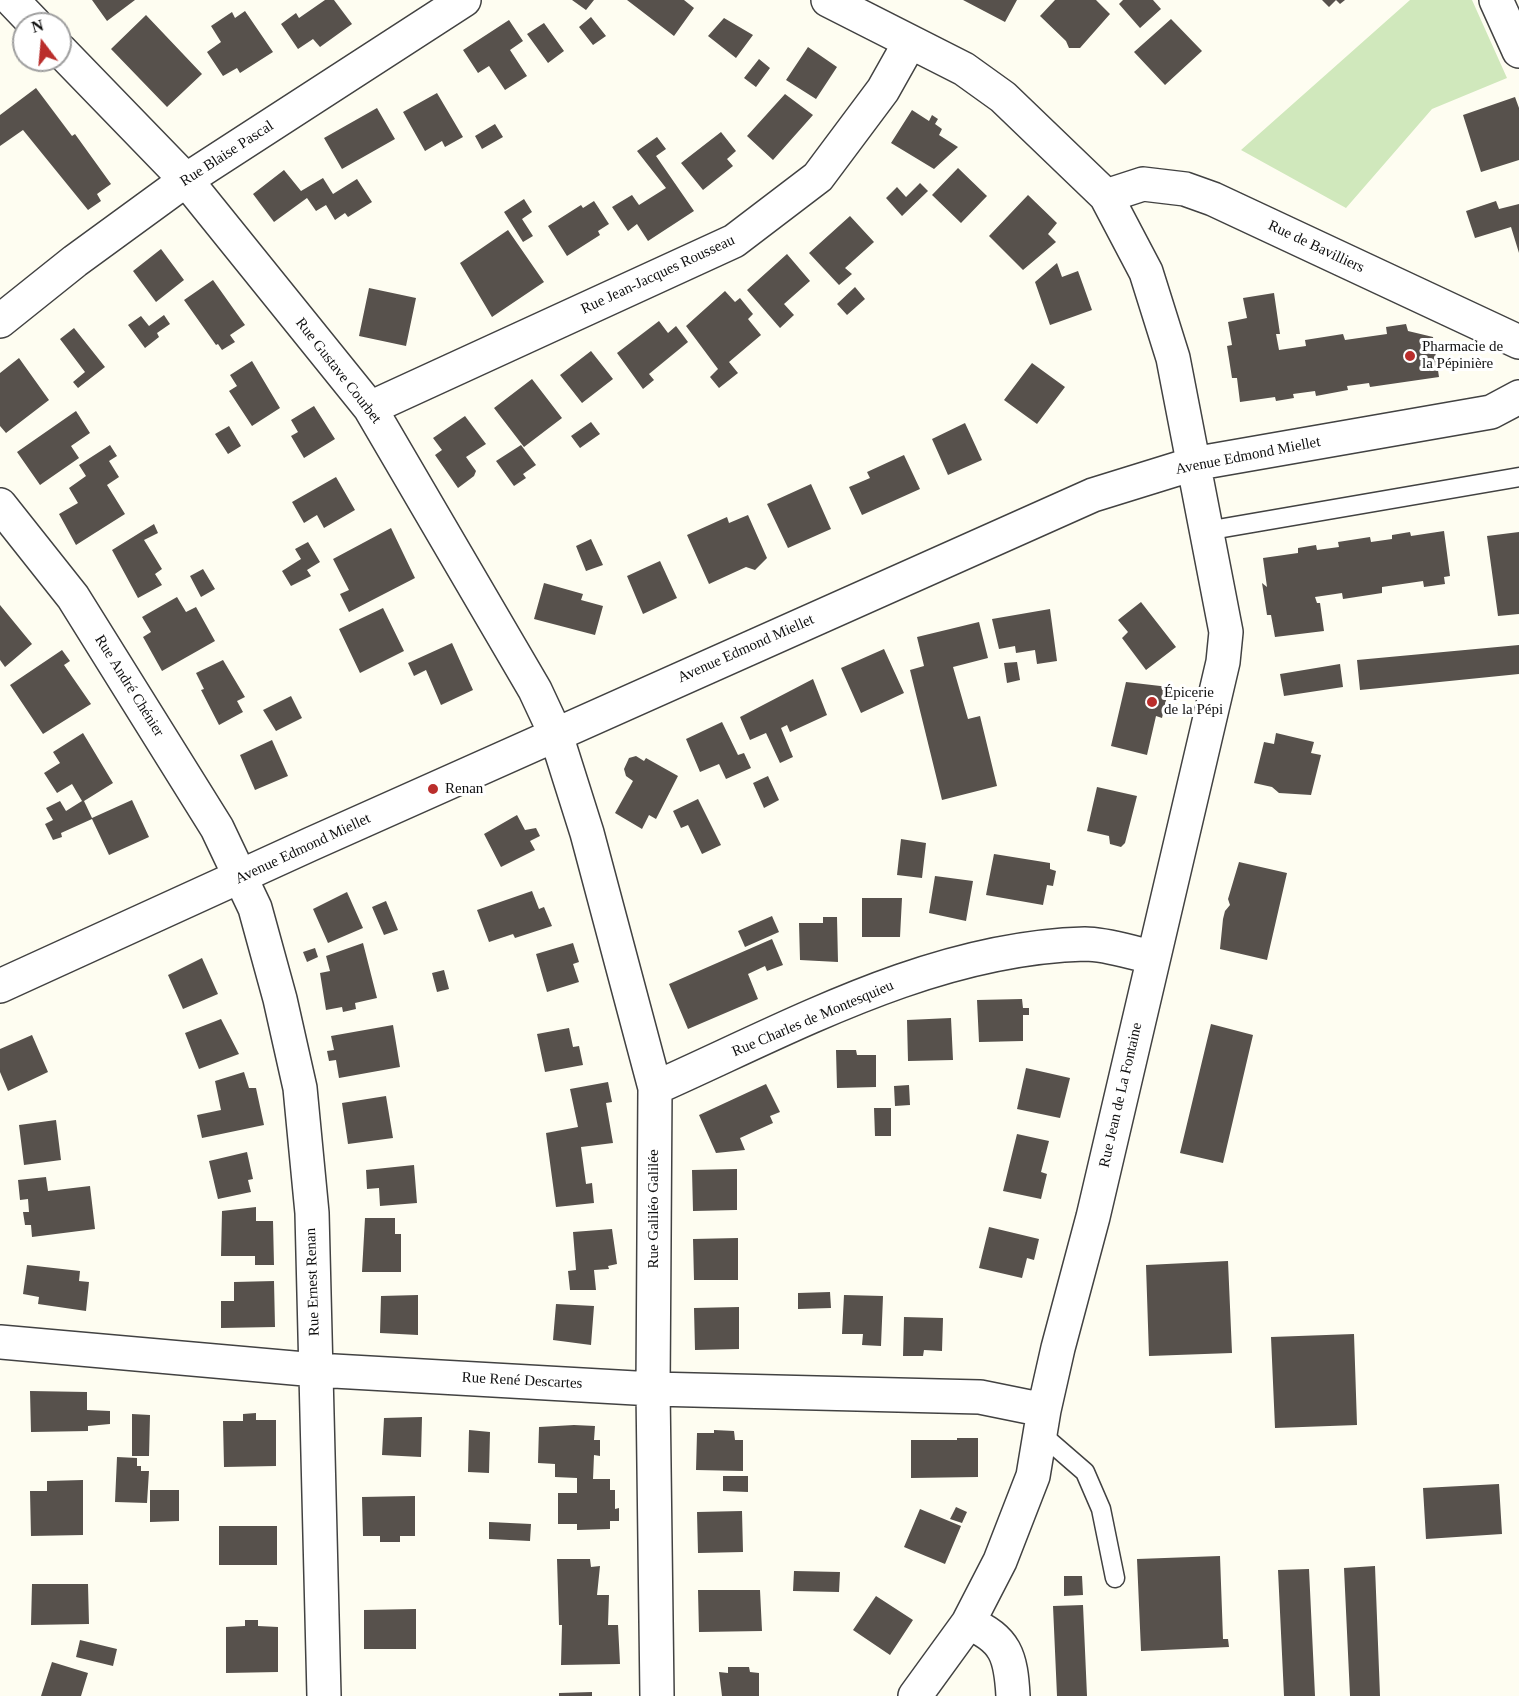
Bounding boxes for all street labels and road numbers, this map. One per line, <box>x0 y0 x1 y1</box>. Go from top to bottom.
street label: Rue Blaise Pascal <box>177 117 277 191</box>
street label: Rue de Bavilliers <box>1265 217 1367 277</box>
street label: Rue Jean-Jacques Rousseau <box>578 231 738 319</box>
street label: Rue Gustave Courbet <box>291 315 385 427</box>
street label: Avenue Edmond Miellet <box>1174 433 1322 479</box>
street label: Avenue Edmond Miellet <box>675 611 817 687</box>
street label: Rue André Chénier <box>90 632 168 740</box>
street label: Avenue Edmond Miellet <box>232 810 374 888</box>
street label: Rue Charles de Montesquieu <box>730 977 896 1061</box>
street label: Rue Jean de La Fontaine <box>1096 1021 1146 1169</box>
street label: Rue Galiléo Galilée <box>645 1149 663 1269</box>
street label: Rue Ernest Renan <box>302 1228 324 1336</box>
street label: Rue René Descartes <box>461 1369 583 1393</box>

